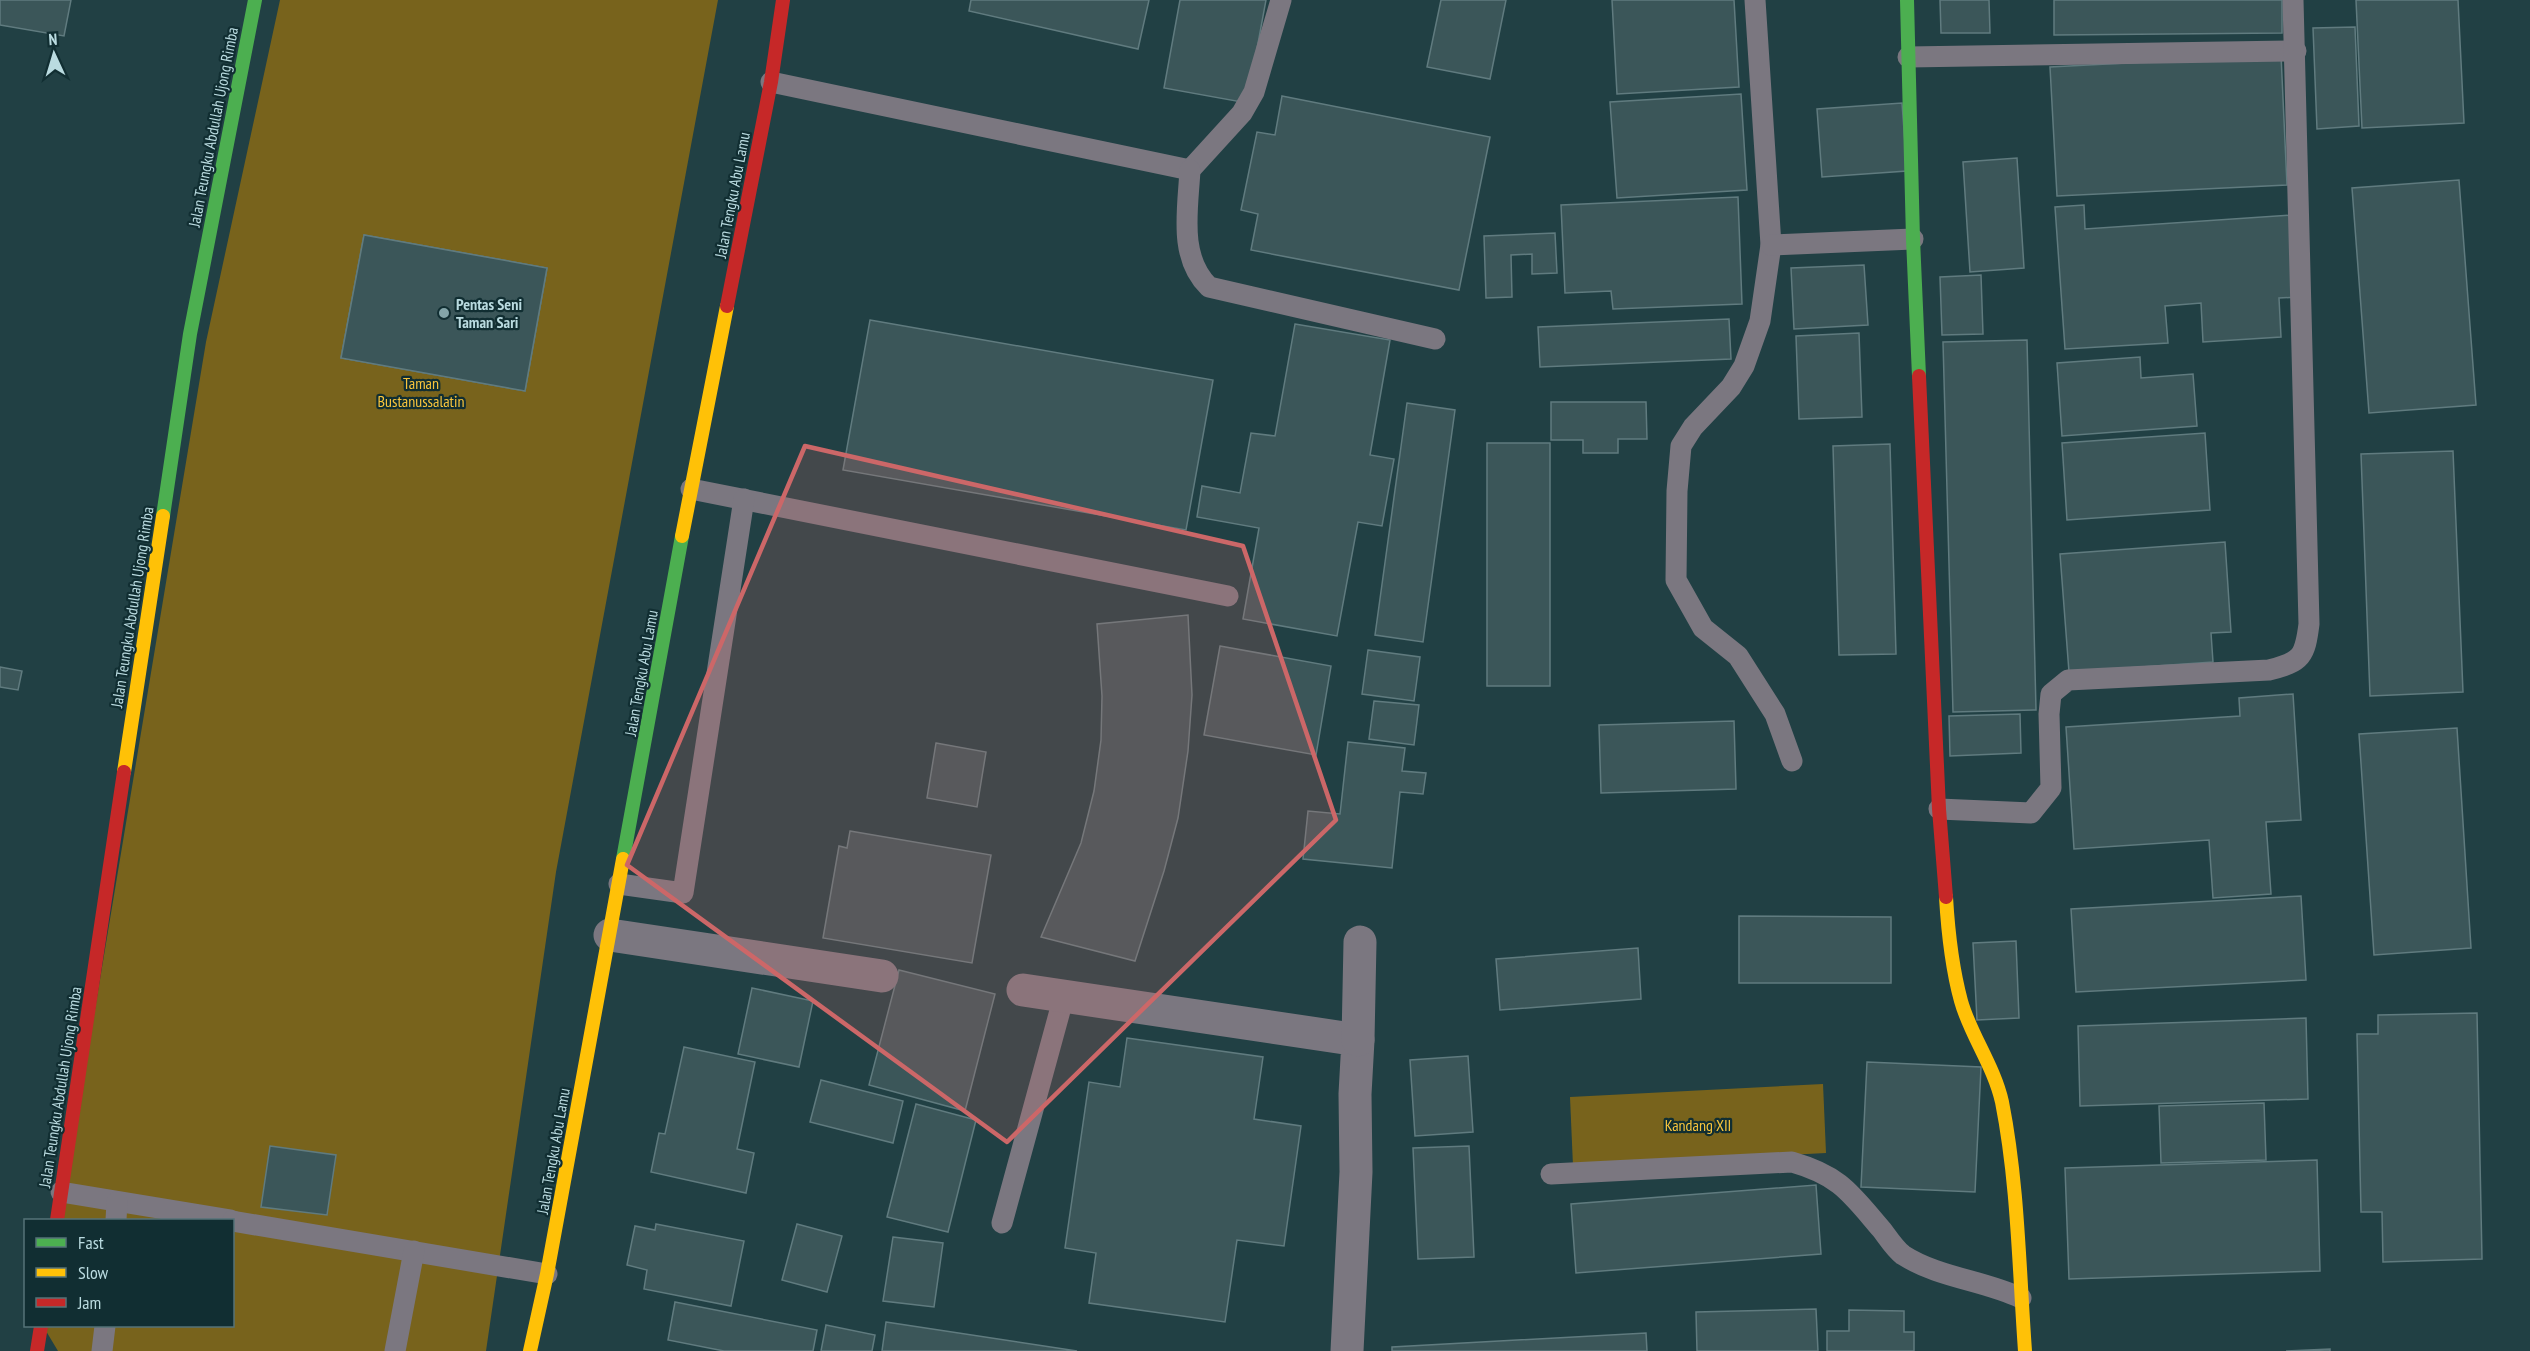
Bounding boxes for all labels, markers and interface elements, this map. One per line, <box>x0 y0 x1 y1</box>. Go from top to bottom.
north arrow <box>24 24 84 84</box>
street label: Jalan Teungku Abdullah Ujong Rimba <box>184 25 242 230</box>
text: N <box>48 29 58 49</box>
street label: Jalan Tengku Abu Lamu <box>710 130 754 261</box>
place label: Pentas Seni Taman Sari <box>456 294 522 332</box>
marker: Pentas Seni Taman Sari <box>437 306 451 320</box>
park label: Taman Bustanussalatin <box>378 373 464 411</box>
street label: Jalan Teungku Abdullah Ujong Rimba <box>106 505 158 710</box>
street label: Jalan Tengku Abu Lamu <box>620 608 662 739</box>
street label: Jalan Teungku Abdullah Ujong Rimba <box>34 985 86 1190</box>
street label: Jalan Tengku Abu Lamu <box>532 1086 574 1217</box>
park label: Kandang XII <box>1665 1115 1731 1135</box>
legend <box>24 1219 234 1327</box>
text: Fast <box>78 1231 104 1254</box>
text: Slow <box>78 1261 109 1284</box>
text: Jam <box>77 1291 101 1314</box>

